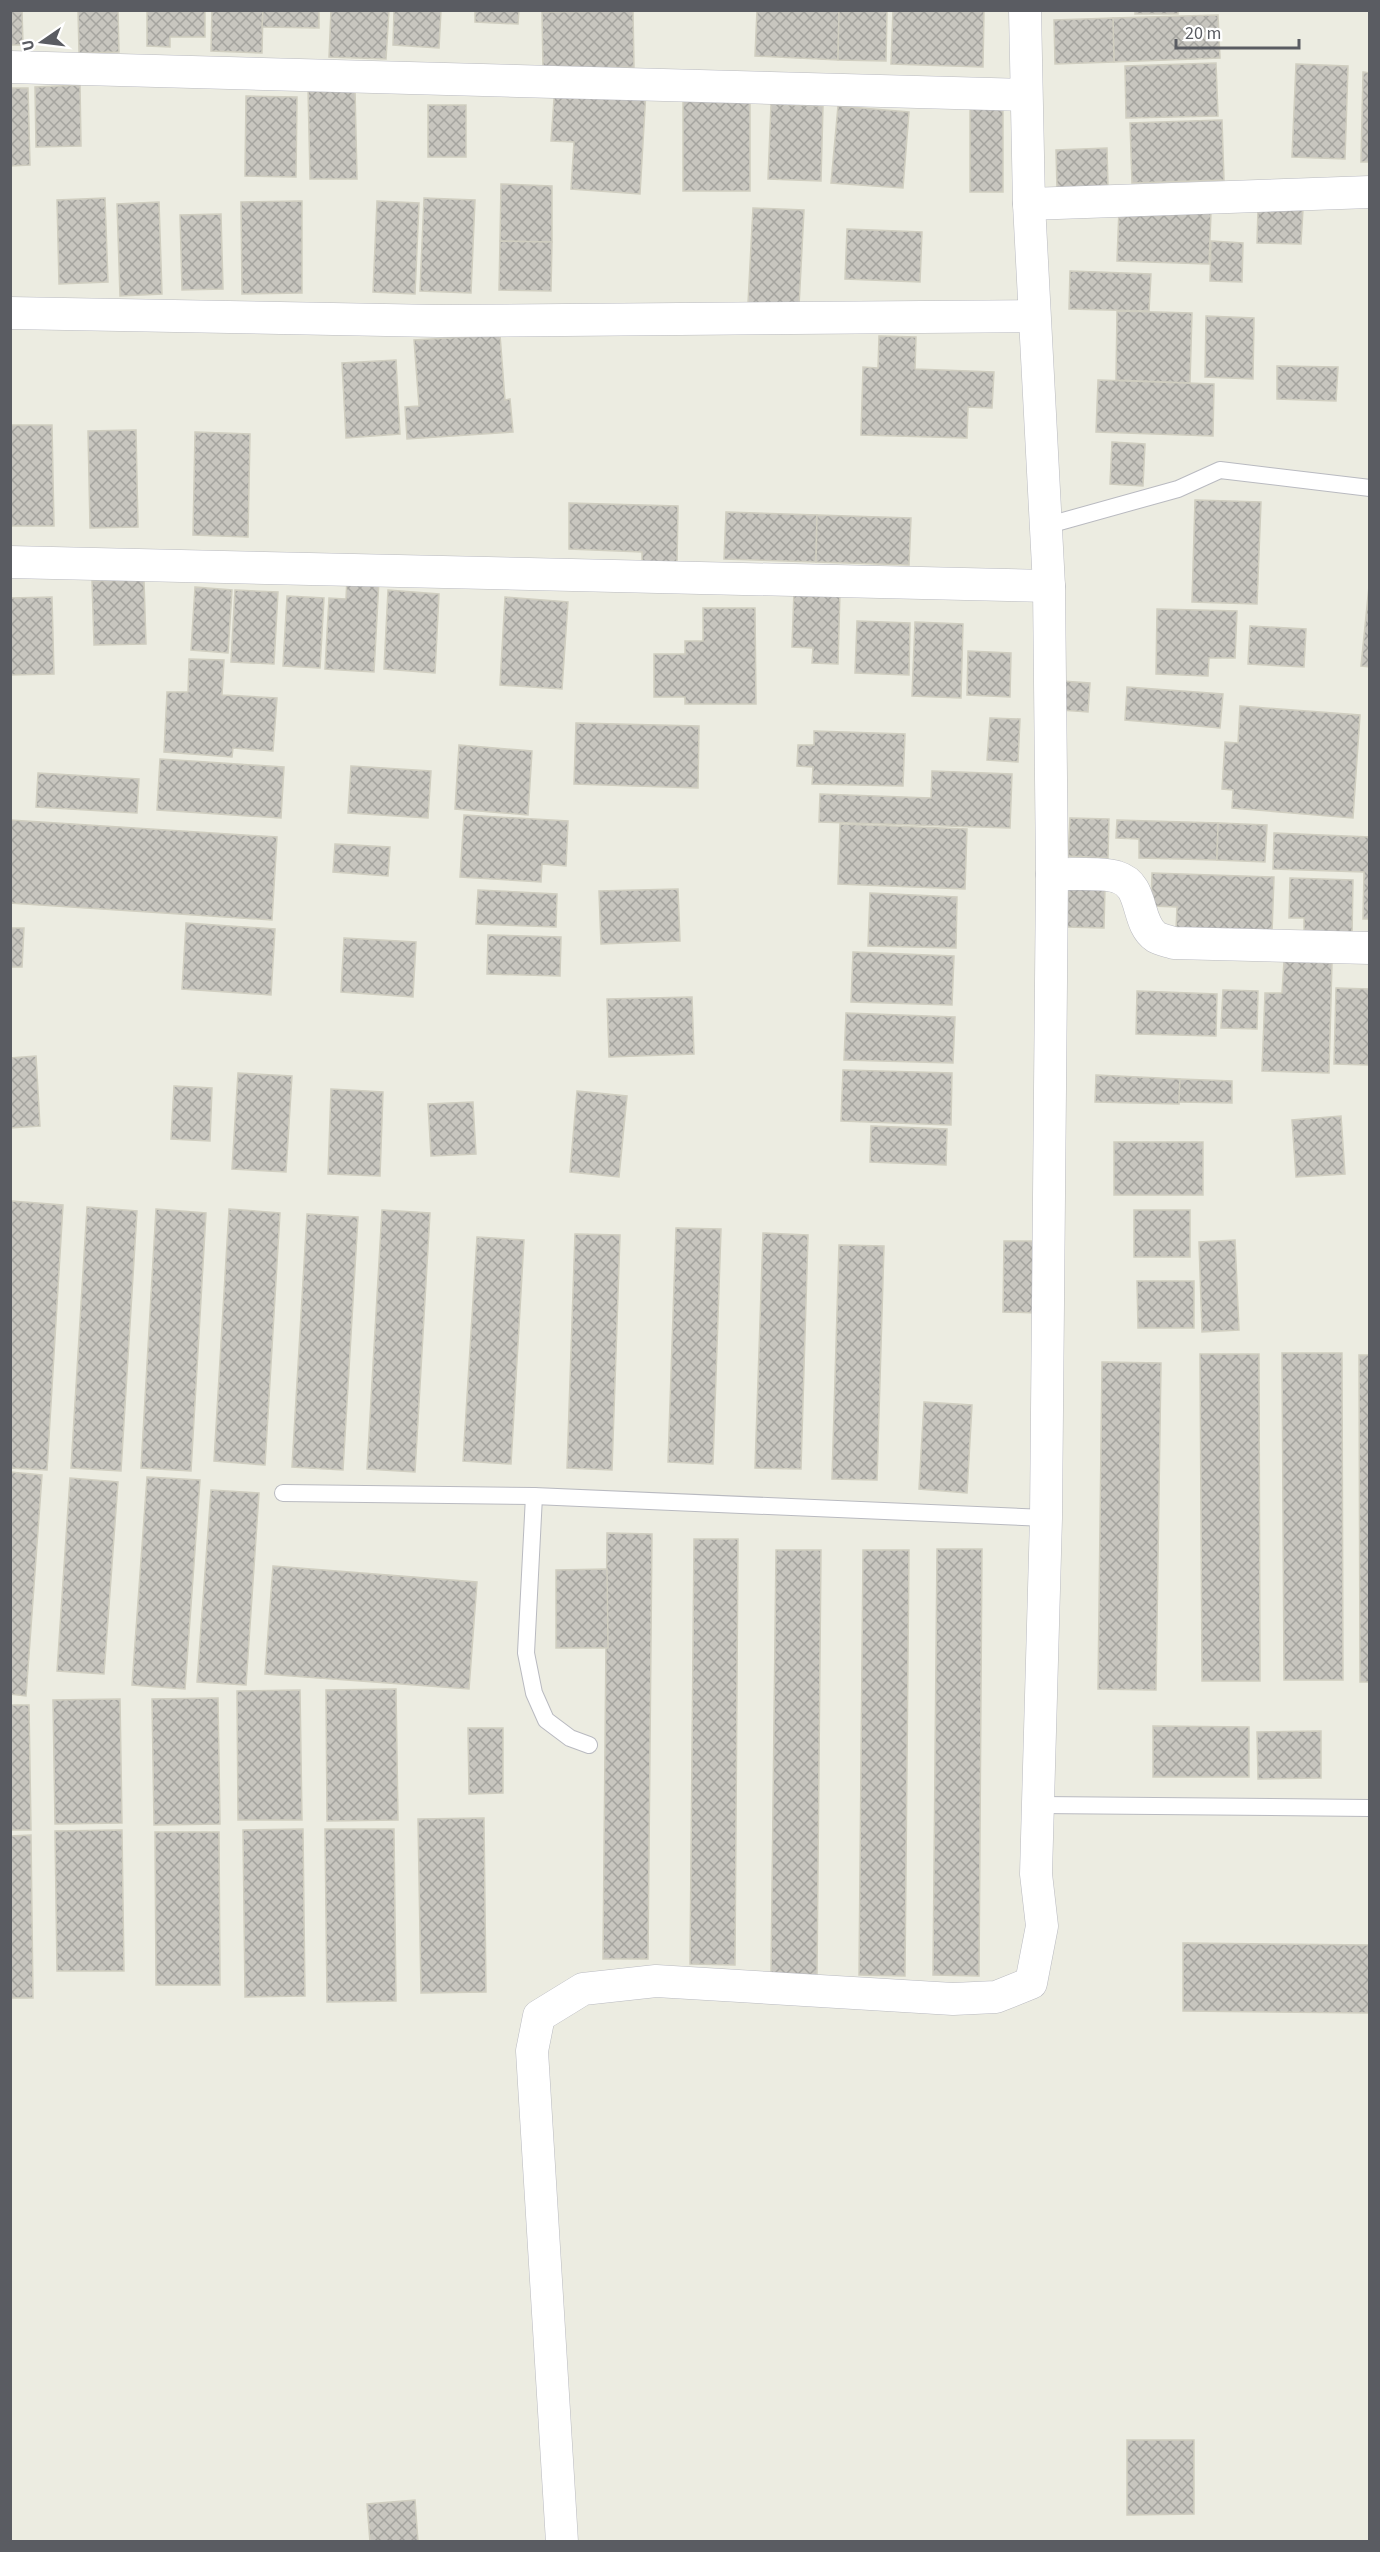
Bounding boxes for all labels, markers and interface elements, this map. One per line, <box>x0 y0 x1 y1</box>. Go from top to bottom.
north arrow <box>12 12 72 72</box>
scale bar <box>1176 12 1299 50</box>
text: 20 m <box>1185 21 1221 46</box>
text: U <box>16 38 40 53</box>

